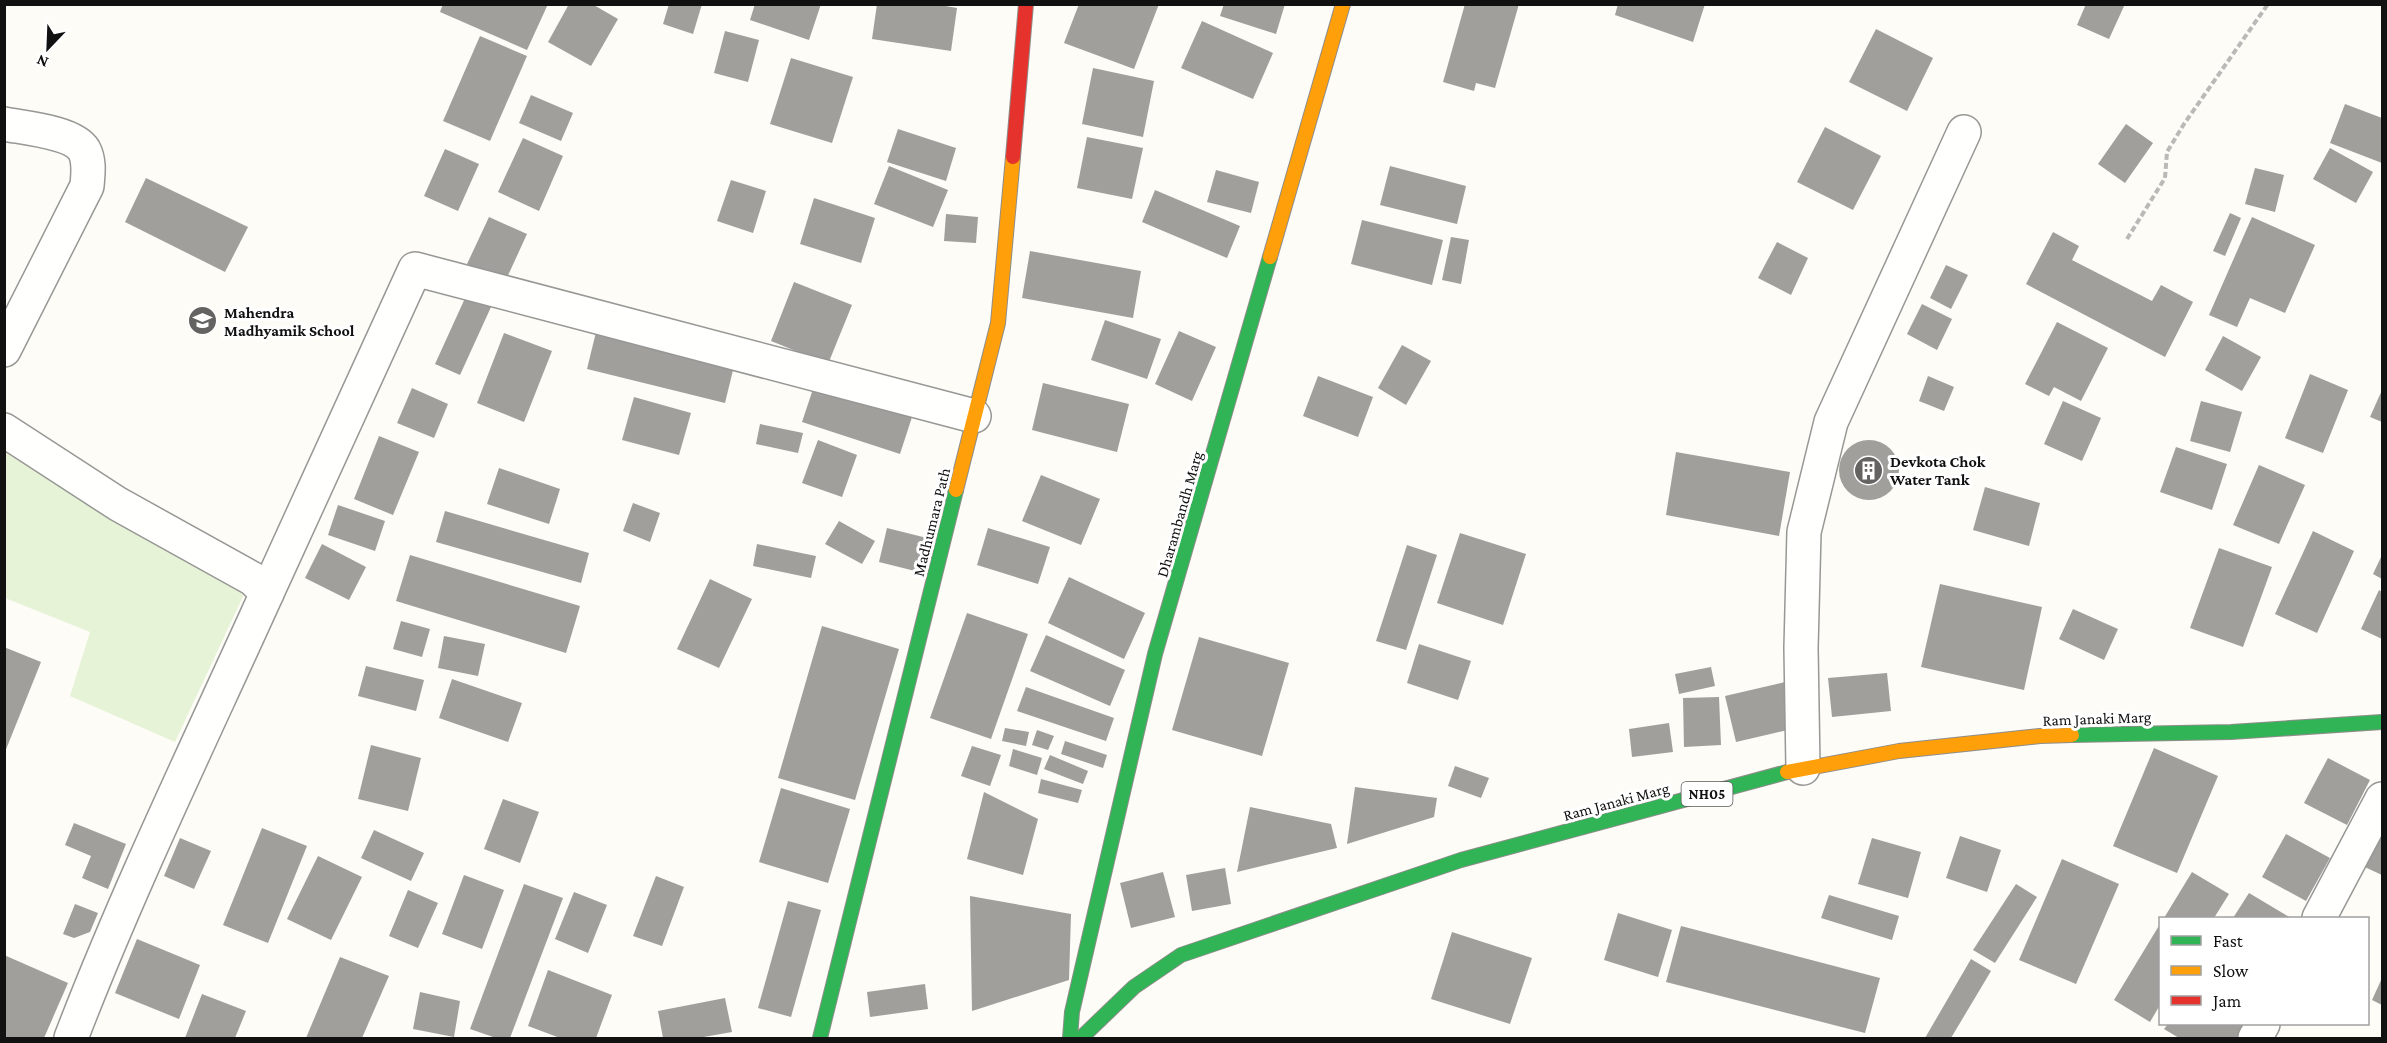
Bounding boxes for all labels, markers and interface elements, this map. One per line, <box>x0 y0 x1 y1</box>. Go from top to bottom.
north arrow <box>18 18 78 78</box>
text: N <box>34 51 51 71</box>
place label: Mahendra Madhyamik School <box>224 304 355 339</box>
school or university icon: Mahendra Madhyamik School <box>187 305 219 337</box>
street label: Dharambandh Marg <box>1153 449 1207 579</box>
place label: Devkota Chok Water Tank <box>1889 453 1986 488</box>
building icon: Devkota Chok Water Tank <box>1853 454 1885 486</box>
street label: Madhumara Path <box>910 466 953 578</box>
street label: Ram Janaki Marg <box>2042 708 2152 730</box>
street label: Ram Janaki Marg <box>1561 779 1671 825</box>
road number: NH05 <box>1682 782 1732 806</box>
legend <box>2159 917 2369 1025</box>
text: Fast <box>2213 931 2244 951</box>
text: Slow <box>2213 961 2249 981</box>
text: Jam <box>2211 991 2242 1011</box>

